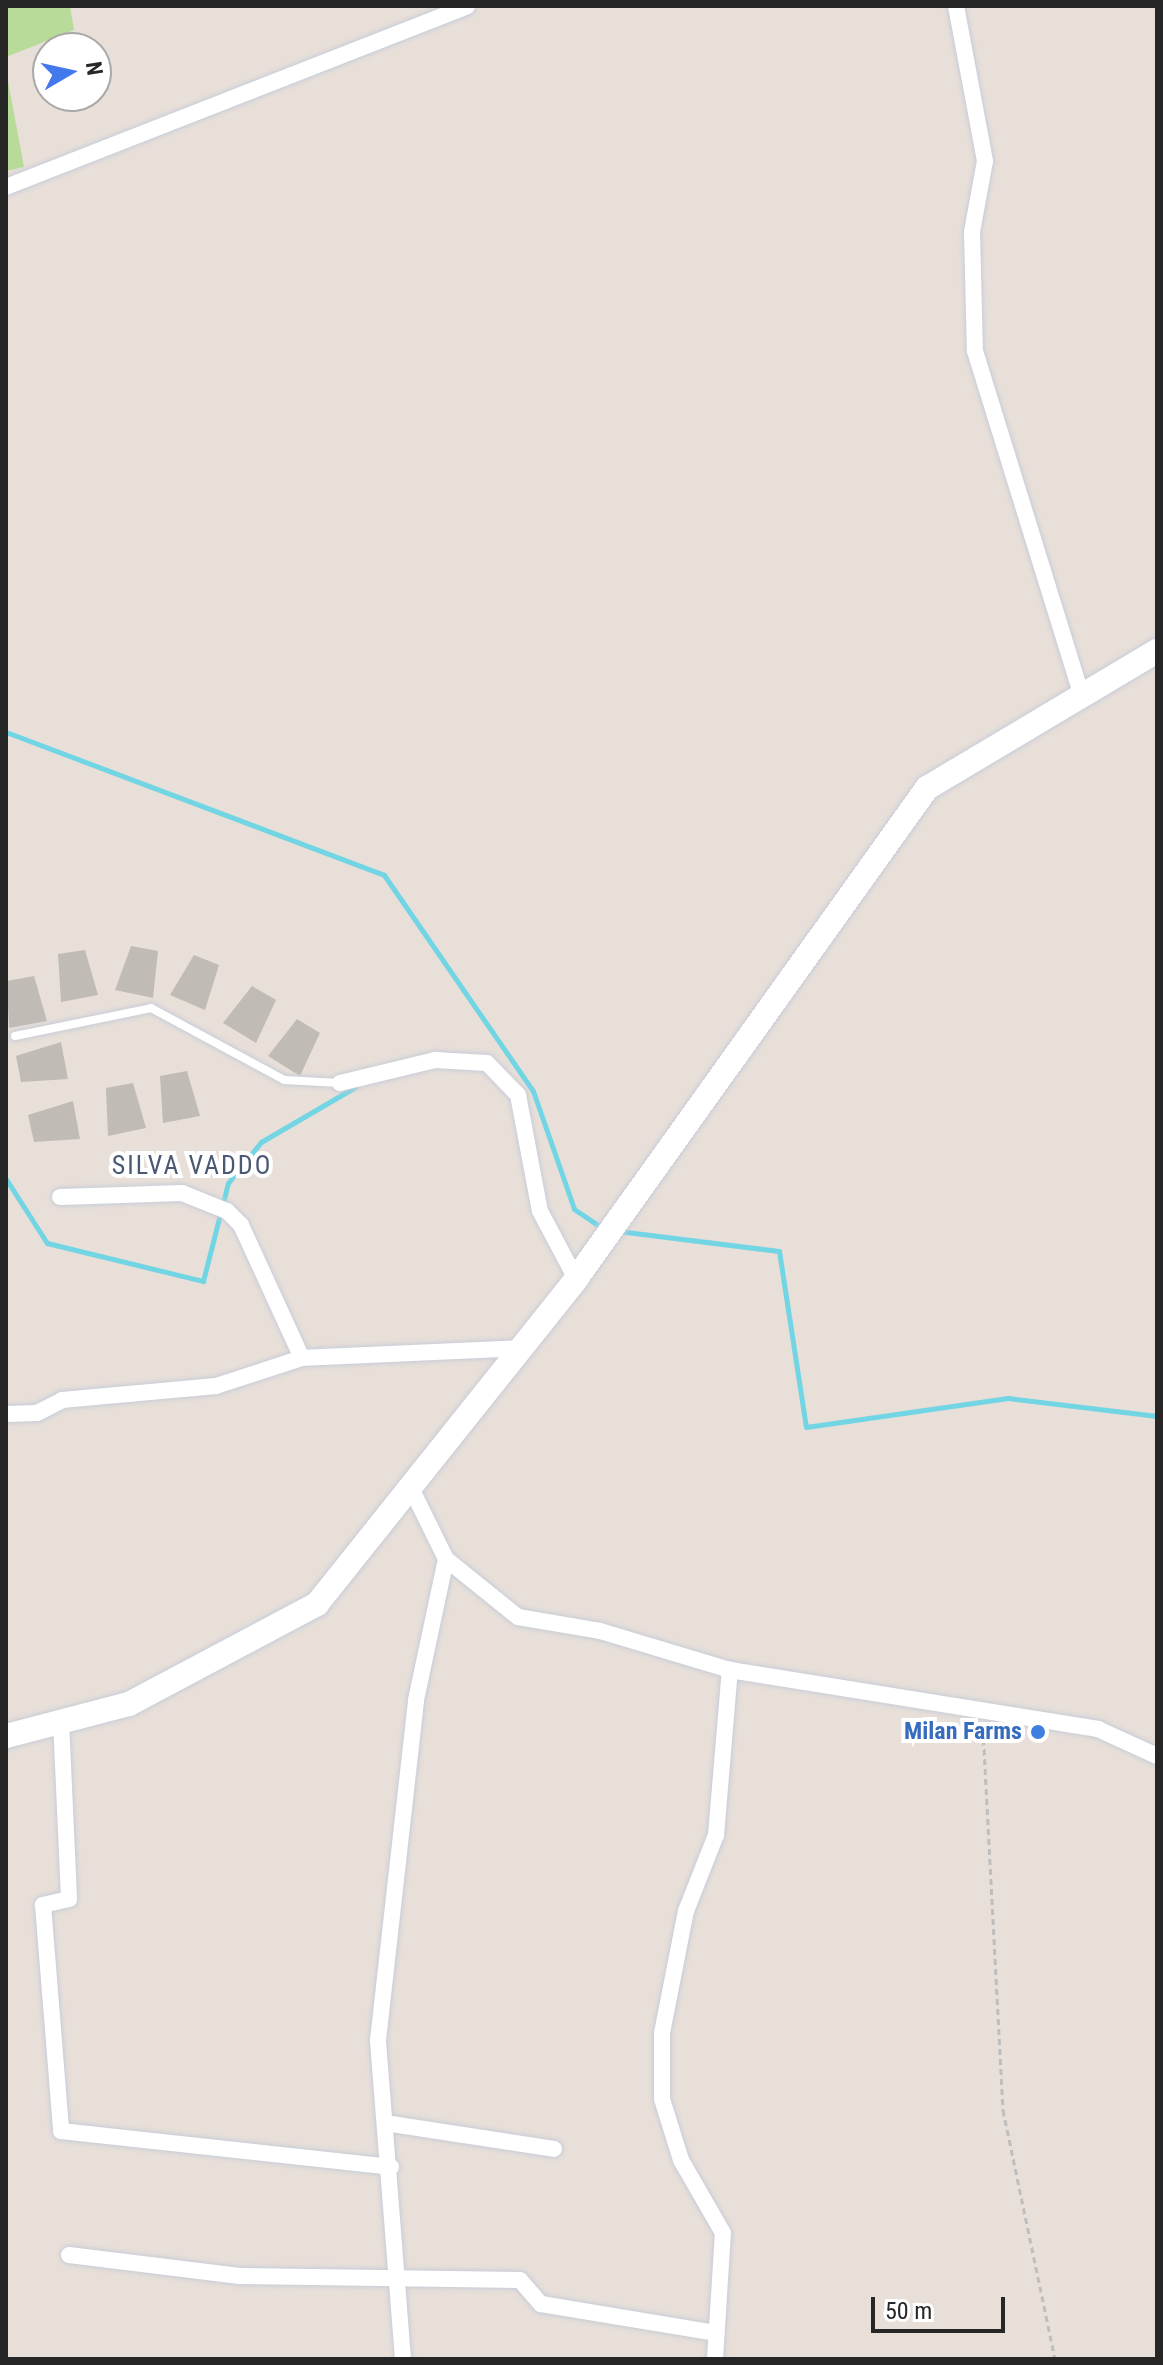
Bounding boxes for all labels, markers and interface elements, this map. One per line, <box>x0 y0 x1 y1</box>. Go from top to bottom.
north arrow <box>32 32 112 112</box>
text: N <box>81 60 108 77</box>
district label: SILVA VADDO <box>112 1150 272 1182</box>
place label: Milan Farms <box>904 1718 1022 1746</box>
marker: Milan Farms <box>1029 1723 1047 1741</box>
scale bar <box>875 2281 1009 2331</box>
text: 50 m <box>885 2297 932 2325</box>

